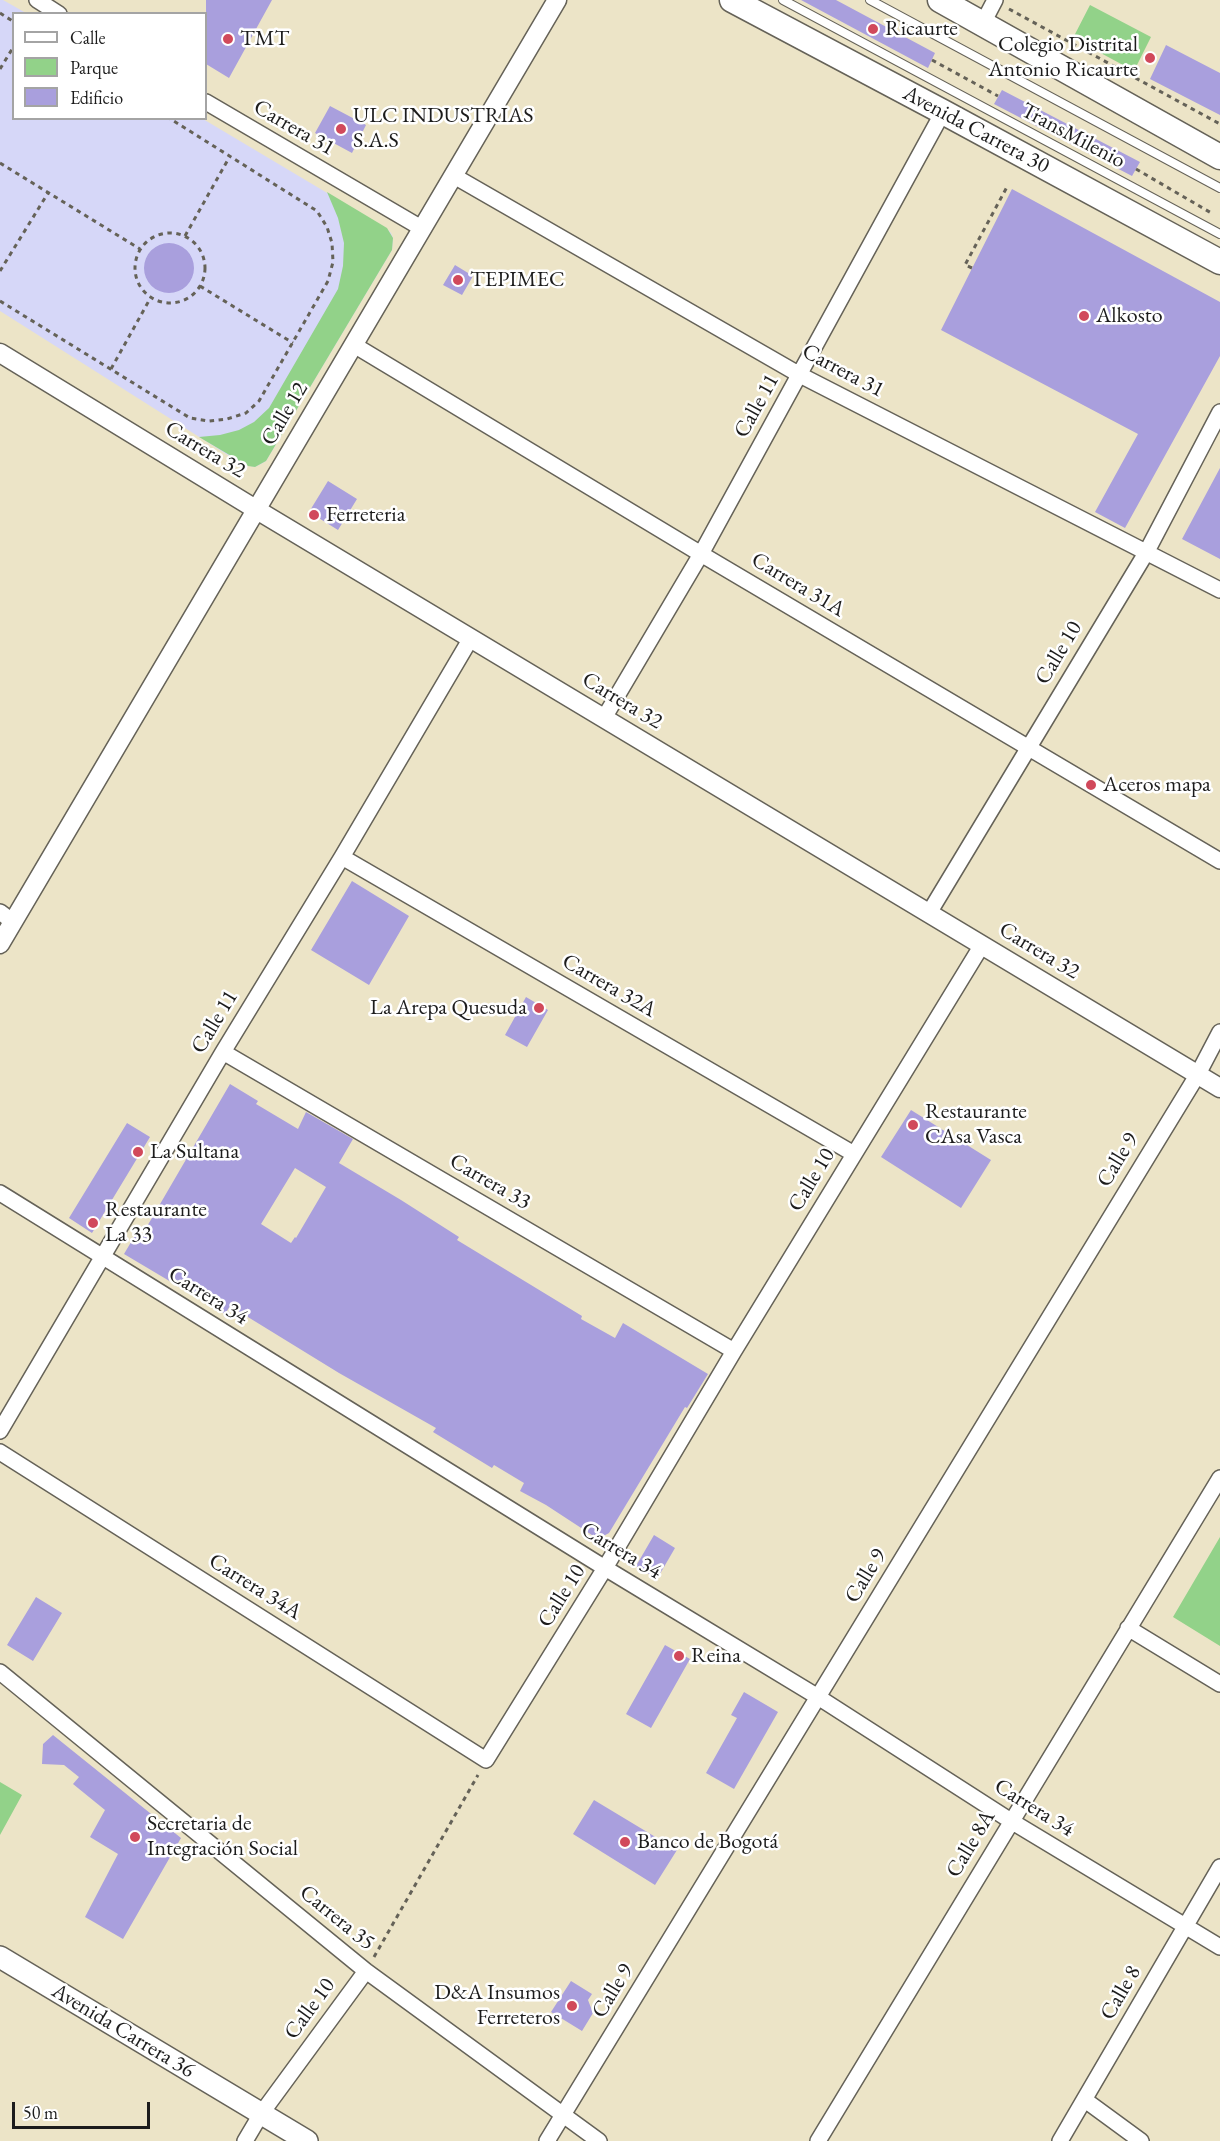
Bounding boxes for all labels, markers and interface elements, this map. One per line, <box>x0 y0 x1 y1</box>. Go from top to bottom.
legend <box>12 12 207 120</box>
place label: Ricaurte <box>885 16 958 42</box>
marker: Ricaurte <box>866 22 880 36</box>
text: Calle <box>70 26 106 49</box>
place label: TMT <box>240 26 289 52</box>
marker: TMT <box>221 32 235 46</box>
place label: Colegio Distrital Antonio Ricaurte <box>988 32 1138 84</box>
marker: Colegio Distrital Antonio Ricaurte <box>1143 51 1157 65</box>
text: Parque <box>70 56 118 79</box>
street label: Avenida Carrera 30 <box>898 80 1054 180</box>
text: Edificio <box>70 86 123 109</box>
street label: Carrera 31 <box>249 94 339 162</box>
street label: TransMilenio <box>1016 98 1130 174</box>
place label: ULC INDUSTRIAS S.A.S <box>353 103 533 154</box>
marker: ULC INDUSTRIAS S.A.S <box>334 122 348 136</box>
place label: TEPIMEC <box>470 267 565 293</box>
marker: TEPIMEC <box>451 273 465 287</box>
place label: Alkosto <box>1096 303 1163 329</box>
marker: Alkosto <box>1077 309 1091 323</box>
street label: Carrera 31 <box>797 338 889 404</box>
street label: Calle 11 <box>729 369 785 443</box>
street label: Calle 12 <box>256 378 314 450</box>
street label: Carrera 32 <box>160 416 250 484</box>
place label: Ferreteria <box>326 502 405 528</box>
marker: Ferreteria <box>307 508 321 522</box>
street label: Carrera 31A <box>746 547 850 623</box>
street label: Calle 10 <box>1030 617 1088 689</box>
street label: Carrera 32 <box>577 667 667 735</box>
place label: Aceros mapa <box>1103 772 1211 798</box>
marker: Aceros mapa <box>1084 778 1098 792</box>
street label: Carrera 32 <box>994 917 1084 985</box>
street label: Carrera 32A <box>557 948 661 1024</box>
street label: Calle 11 <box>186 986 244 1058</box>
place label: La Arepa Quesuda <box>370 995 527 1021</box>
marker: La Arepa Quesuda <box>532 1001 546 1015</box>
place label: Restaurante CAsa Vasca <box>925 1099 1027 1150</box>
marker: Restaurante CAsa Vasca <box>906 1118 920 1132</box>
street label: Calle 9 <box>1092 1128 1144 1192</box>
place label: La Sultana <box>150 1139 239 1165</box>
street label: Calle 10 <box>783 1144 841 1216</box>
marker: La Sultana <box>131 1145 145 1159</box>
street label: Carrera 33 <box>445 1148 535 1216</box>
place label: Restaurante La 33 <box>105 1197 207 1248</box>
marker: Restaurante La 33 <box>86 1216 100 1230</box>
street label: Carrera 34 <box>163 1261 253 1331</box>
street label: Carrera 34 <box>576 1517 666 1585</box>
street label: Calle 9 <box>840 1544 892 1608</box>
street label: Carrera 34A <box>204 1548 306 1626</box>
street label: Calle 10 <box>533 1560 591 1632</box>
place label: Reina <box>691 1643 741 1669</box>
marker: Reina <box>672 1649 686 1663</box>
street label: Carrera 34 <box>989 1773 1079 1843</box>
street label: Calle 8A <box>941 1806 1001 1882</box>
place label: Secretaria de Integración Social <box>147 1811 298 1862</box>
place label: Banco de Bogotá <box>637 1829 778 1855</box>
marker: Secretaria de Integración Social <box>128 1830 142 1844</box>
marker: Banco de Bogotá <box>618 1835 632 1849</box>
street label: Carrera 35 <box>294 1880 380 1956</box>
street label: Calle 9 <box>587 1959 639 2023</box>
street label: Calle 8 <box>1095 1961 1147 2025</box>
street label: Calle 10 <box>279 1973 341 2045</box>
street label: Avenida Carrera 36 <box>47 1978 199 2084</box>
place label: D&A Insumos Ferreteros <box>434 1980 560 2032</box>
marker: D&A Insumos Ferreteros <box>565 1999 579 2013</box>
scale bar <box>15 2090 153 2128</box>
text: 50 m <box>23 2101 58 2124</box>

